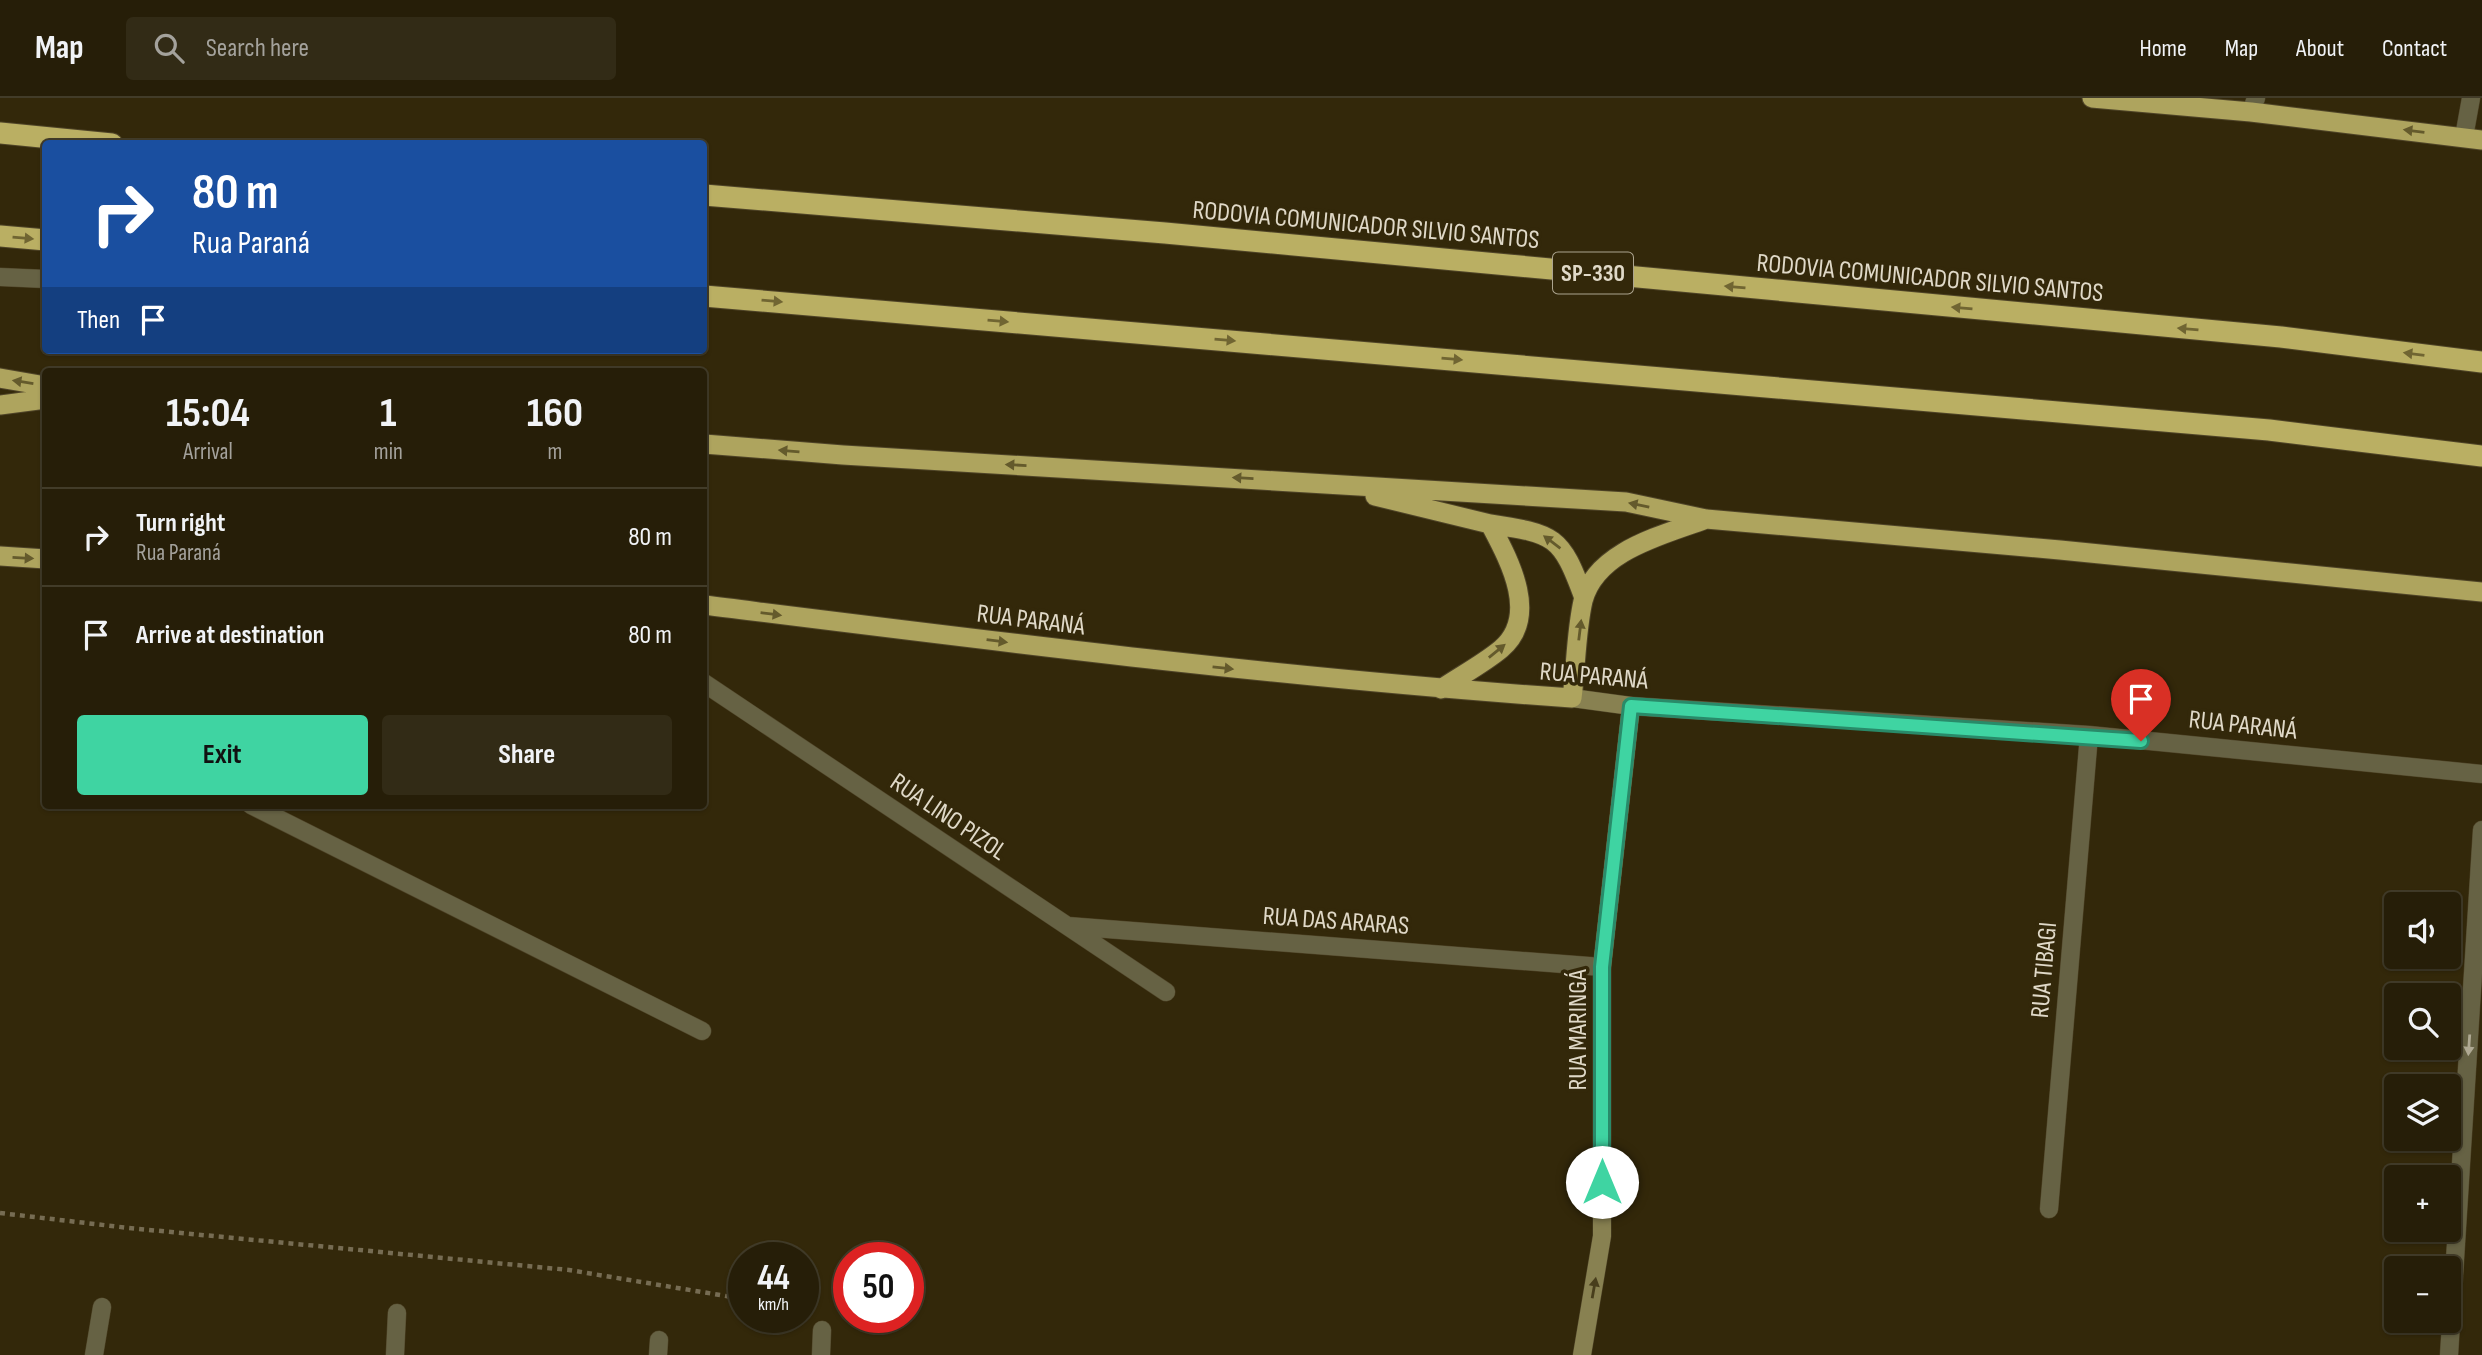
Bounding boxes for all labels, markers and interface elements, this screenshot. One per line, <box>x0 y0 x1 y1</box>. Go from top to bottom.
search box <box>126 17 616 80</box>
text: Map <box>35 28 84 68</box>
icon: search <box>150 29 188 67</box>
text: Search here <box>206 33 309 64</box>
text: Home <box>2139 34 2187 63</box>
text: Map <box>2225 34 2258 63</box>
text: About <box>2296 34 2344 63</box>
text: Contact <box>2382 34 2447 63</box>
one-way arrow <box>2403 126 2425 137</box>
text: 80 m <box>192 164 279 223</box>
icon: right <box>77 168 168 259</box>
street label: RODOVIA COMUNICADOR SILVIO SANTOS <box>1191 195 1541 256</box>
text: Rua Paraná <box>192 224 310 263</box>
one-way arrow <box>12 233 34 244</box>
street label: RODOVIA COMUNICADOR SILVIO SANTOS <box>1755 248 2105 309</box>
road number: SP-330 <box>1553 252 1633 294</box>
one-way arrow <box>1724 281 1746 292</box>
one-way arrow <box>761 296 783 307</box>
icon: arrive <box>134 301 172 339</box>
one-way arrow <box>1950 302 1972 313</box>
text: Then <box>77 305 120 336</box>
one-way arrow <box>987 316 1009 327</box>
one-way arrow <box>2177 323 2199 334</box>
one-way arrow <box>1214 335 1236 346</box>
one-way arrow <box>2403 348 2425 359</box>
one-way arrow <box>1441 354 1463 365</box>
one-way arrow <box>12 376 34 387</box>
text: 15:04 <box>166 388 250 439</box>
text: 1 <box>380 388 397 439</box>
text: 160 <box>527 388 583 439</box>
text: Arrival <box>183 438 233 466</box>
text: min <box>374 438 403 466</box>
text: m <box>547 438 562 466</box>
one-way arrow <box>778 445 800 456</box>
one-way arrow <box>1005 459 1027 470</box>
one-way arrow <box>1232 472 1254 483</box>
one-way arrow <box>1628 499 1650 510</box>
text: Turn right <box>136 508 225 539</box>
icon: right <box>77 518 115 556</box>
text: 80 m <box>628 522 672 553</box>
one-way arrow <box>1543 535 1562 549</box>
text: Rua Paraná <box>136 539 221 567</box>
one-way arrow <box>12 552 34 563</box>
street label: RUA PARANÁ <box>975 598 1087 643</box>
one-way arrow <box>760 608 782 619</box>
icon: arrive <box>77 616 115 654</box>
one-way arrow <box>1574 619 1585 641</box>
text: Arrive at destination <box>136 620 324 651</box>
text: 80 m <box>628 620 672 651</box>
one-way arrow <box>986 636 1008 647</box>
one-way arrow <box>1487 643 1505 658</box>
street label: RUA PARANÁ <box>1538 656 1650 697</box>
one-way arrow <box>1212 663 1234 674</box>
pin <box>2111 669 2171 741</box>
icon: arrive <box>2122 680 2160 718</box>
street label: RUA PARANÁ <box>2187 704 2299 747</box>
button: Exit <box>77 715 368 795</box>
button: Share <box>382 715 672 795</box>
street label: RUA LINO PIZOL <box>884 767 1013 868</box>
map controls <box>2384 892 2461 1333</box>
button: sound <box>2384 892 2461 969</box>
street label: RUA DAS ARARAS <box>1262 901 1410 942</box>
street label: RUA TIBAGI <box>2025 921 2064 1019</box>
street label: RUA MARINGÁ <box>1563 969 1594 1091</box>
button: search <box>2384 983 2461 1060</box>
one-way arrow <box>2463 1034 2474 1056</box>
button: layers <box>2384 1074 2461 1151</box>
position arrow <box>1565 1145 1639 1219</box>
button: + <box>2384 1165 2461 1242</box>
speed limit sign: 50 <box>833 1242 924 1333</box>
button: − <box>2384 1256 2461 1333</box>
text: 44 <box>757 1257 790 1300</box>
one-way arrow <box>1589 1277 1600 1299</box>
text: km/h <box>758 1294 789 1315</box>

